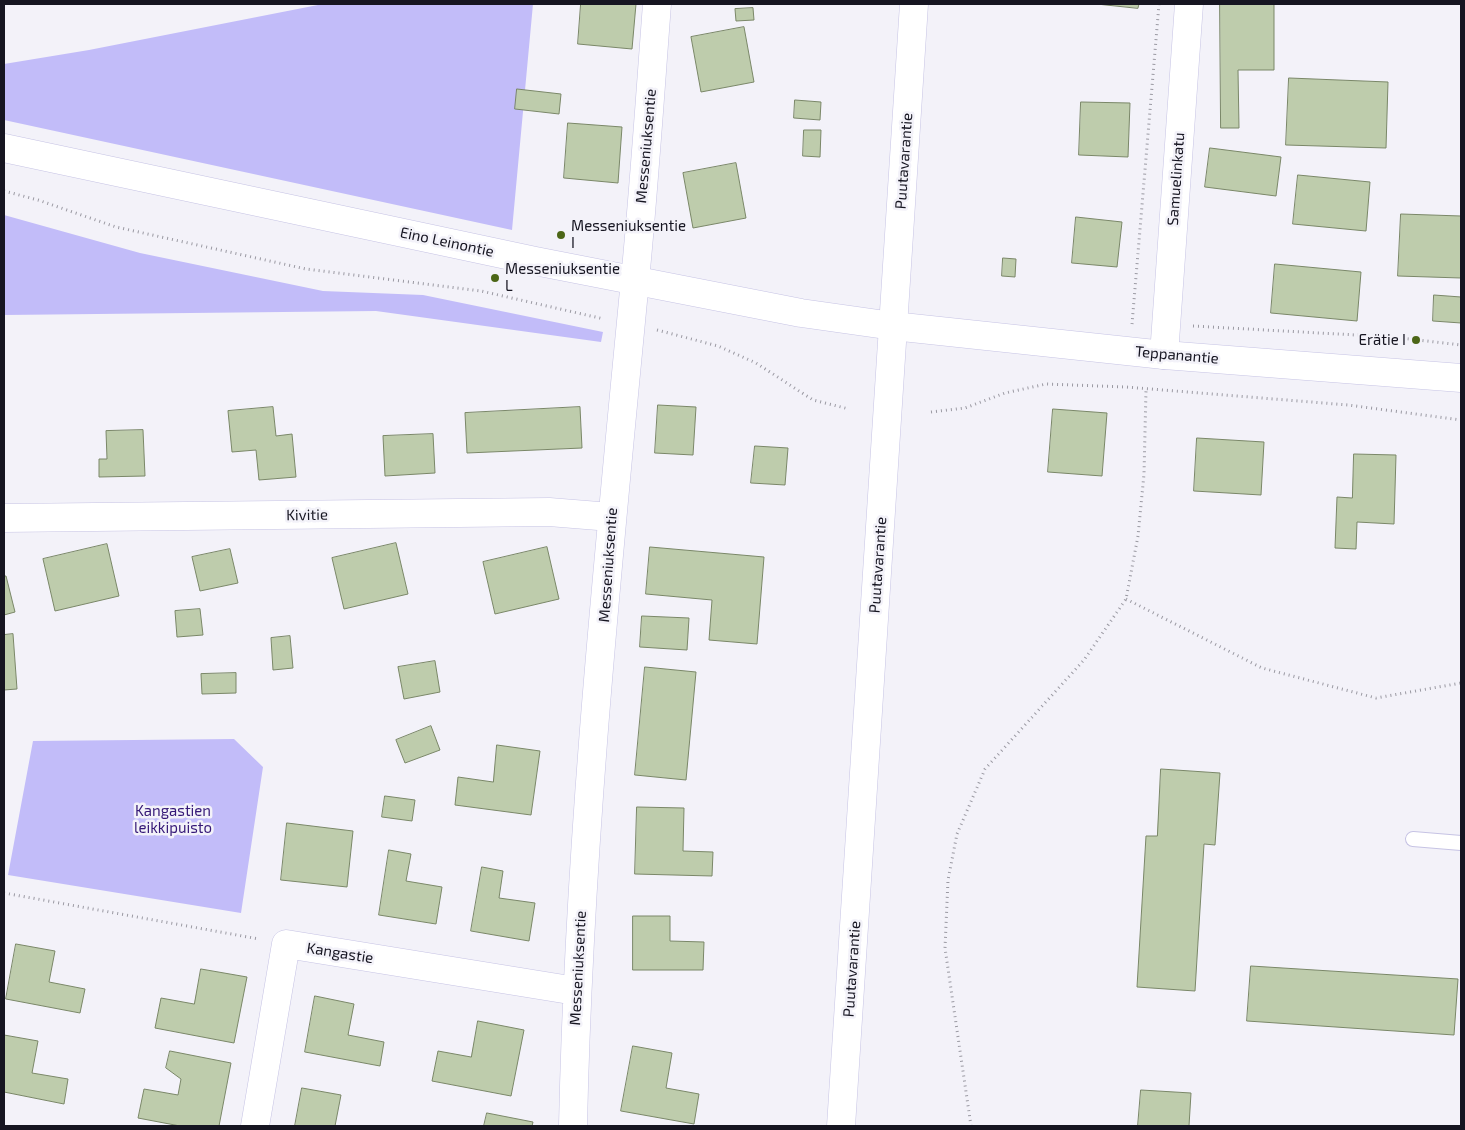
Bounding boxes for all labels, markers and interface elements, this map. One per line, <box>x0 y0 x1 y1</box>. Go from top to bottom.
street label: Messeniuksentie <box>632 88 660 204</box>
street label: Puutavarantie <box>892 112 916 210</box>
street label: Samuelinkatu <box>1164 132 1188 226</box>
place label: Messeniuksentie I <box>571 217 686 252</box>
street label: Eino Leinontie <box>398 223 496 261</box>
marker: Messeniuksentie I <box>555 229 567 241</box>
place label: Messeniuksentie L <box>505 260 620 295</box>
marker: Messeniuksentie L <box>489 272 501 284</box>
place label: Erätie I <box>1359 331 1406 349</box>
marker: Erätie I <box>1410 334 1422 346</box>
street label: Teppanantie <box>1134 342 1220 368</box>
street label: Kivitie <box>286 506 328 524</box>
street label: Messeniuksentie <box>595 507 621 623</box>
street label: Puutavarantie <box>866 516 890 614</box>
park label: Kangastien leikkipuisto <box>134 802 212 837</box>
street label: Messeniuksentie <box>566 910 590 1026</box>
street label: Puutavarantie <box>840 920 864 1018</box>
street label: Kangastie <box>305 939 375 967</box>

